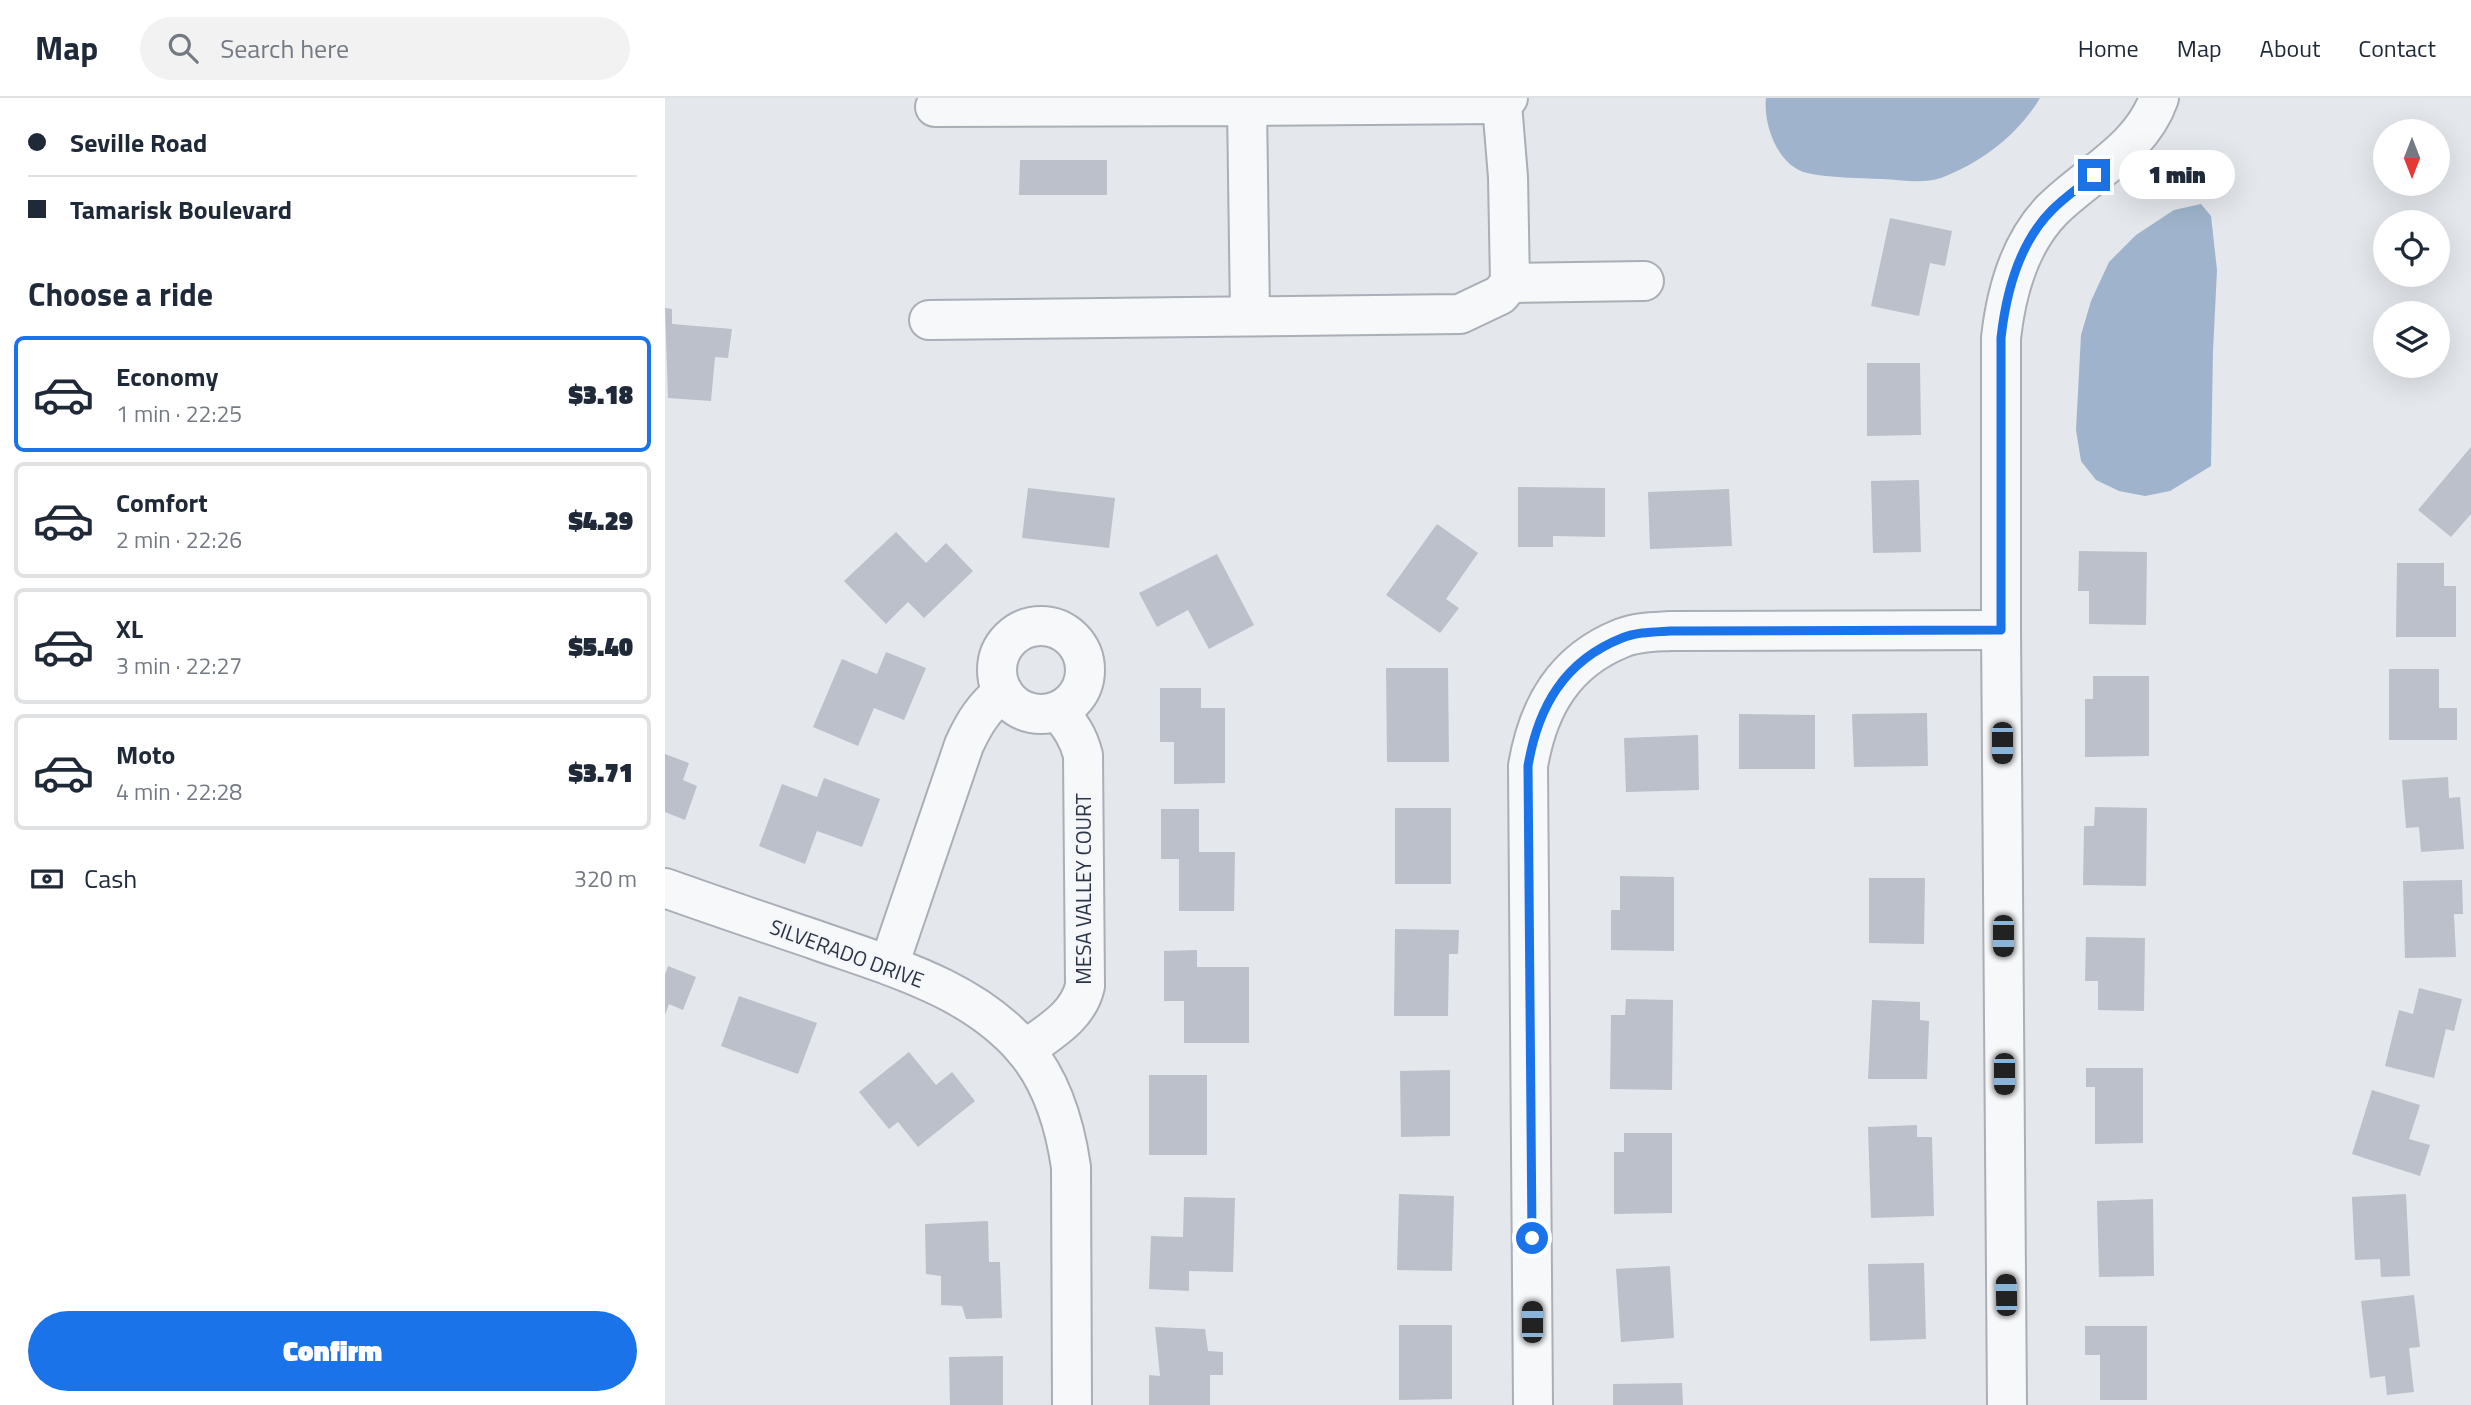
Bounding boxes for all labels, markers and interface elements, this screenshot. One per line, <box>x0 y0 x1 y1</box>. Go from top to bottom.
search box <box>140 17 630 80</box>
text: Map <box>35 23 98 73</box>
icon: search <box>164 29 202 67</box>
text: Search here <box>220 29 349 68</box>
text: Home <box>2078 30 2139 66</box>
text: Map <box>2177 30 2222 66</box>
text: About <box>2260 30 2320 66</box>
text: Contact <box>2358 30 2436 66</box>
north arrow <box>2373 119 2450 196</box>
map controls <box>2373 119 2450 378</box>
text: Seville Road <box>70 123 207 162</box>
callout: 1 min <box>2119 150 2234 200</box>
text: 1 min <box>2148 157 2206 192</box>
route end <box>2078 159 2110 191</box>
text: Tamarisk Boulevard <box>70 190 292 229</box>
button: locate <box>2373 210 2450 287</box>
text: Choose a ride <box>28 270 213 318</box>
button: layers <box>2373 301 2450 378</box>
text: Economy <box>116 357 218 396</box>
icon: car <box>32 363 95 426</box>
text: $3.18 <box>568 375 633 414</box>
text: 1 min · 22:25 <box>116 396 242 431</box>
text: Comfort <box>116 483 208 522</box>
icon: car <box>32 489 95 552</box>
text: $4.29 <box>568 501 633 540</box>
text: 2 min · 22:26 <box>116 522 242 557</box>
text: XL <box>116 609 143 648</box>
icon: car <box>32 615 95 678</box>
text: $5.40 <box>568 627 633 666</box>
text: 3 min · 22:27 <box>116 648 242 683</box>
car <box>1992 722 2013 764</box>
text: Moto <box>116 735 175 774</box>
icon: car <box>32 741 95 804</box>
text: $3.71 <box>568 753 633 792</box>
text: 4 min · 22:28 <box>116 774 242 809</box>
street label: MESA VALLEY COURT <box>1067 793 1099 985</box>
text: Cash <box>84 859 137 898</box>
icon: cash <box>28 860 66 898</box>
text: 320 m <box>574 861 637 896</box>
street label: SILVERADO DRIVE <box>765 910 929 996</box>
car <box>1993 915 2014 957</box>
car <box>1994 1053 2015 1095</box>
route start <box>1516 1222 1548 1254</box>
car <box>1996 1274 2017 1316</box>
car <box>1522 1301 1543 1343</box>
button: Confirm <box>28 1311 637 1391</box>

